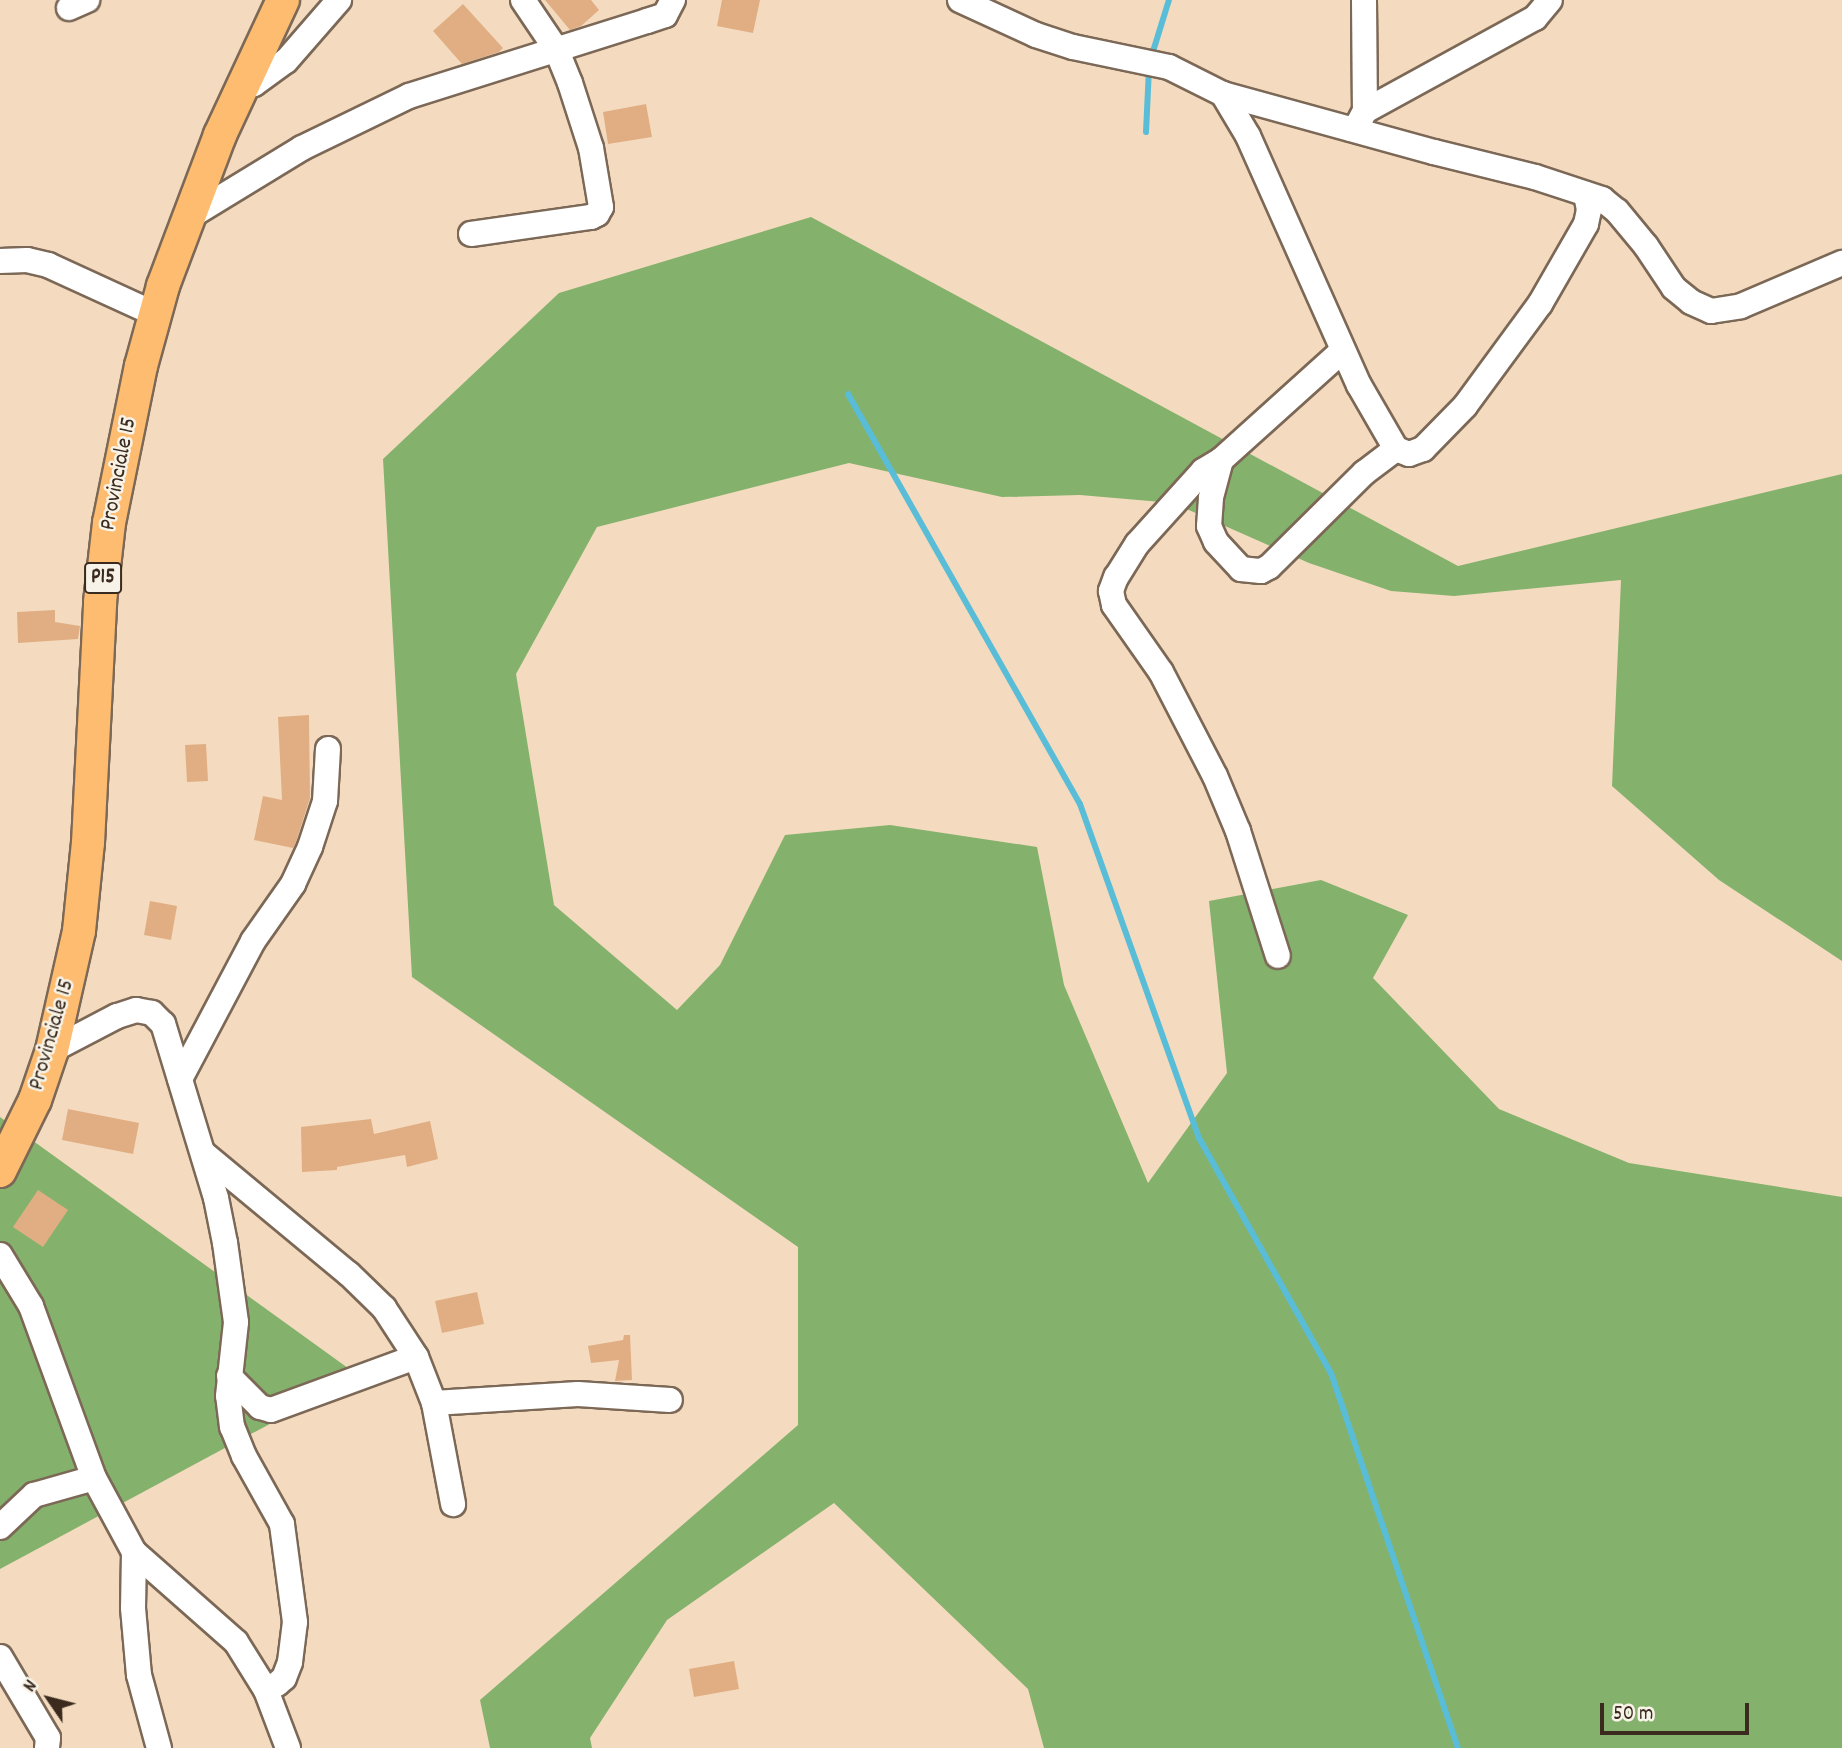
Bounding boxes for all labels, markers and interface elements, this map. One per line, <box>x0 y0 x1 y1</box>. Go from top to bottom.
street label: Provinciale 15 <box>96 415 144 533</box>
road number: P15 <box>84 560 122 596</box>
street label: Provinciale 15 <box>24 976 82 1094</box>
north arrow <box>14 1664 84 1734</box>
text: N <box>18 1675 45 1698</box>
scale bar <box>1604 1688 1753 1732</box>
text: 50 m <box>1613 1700 1653 1730</box>

